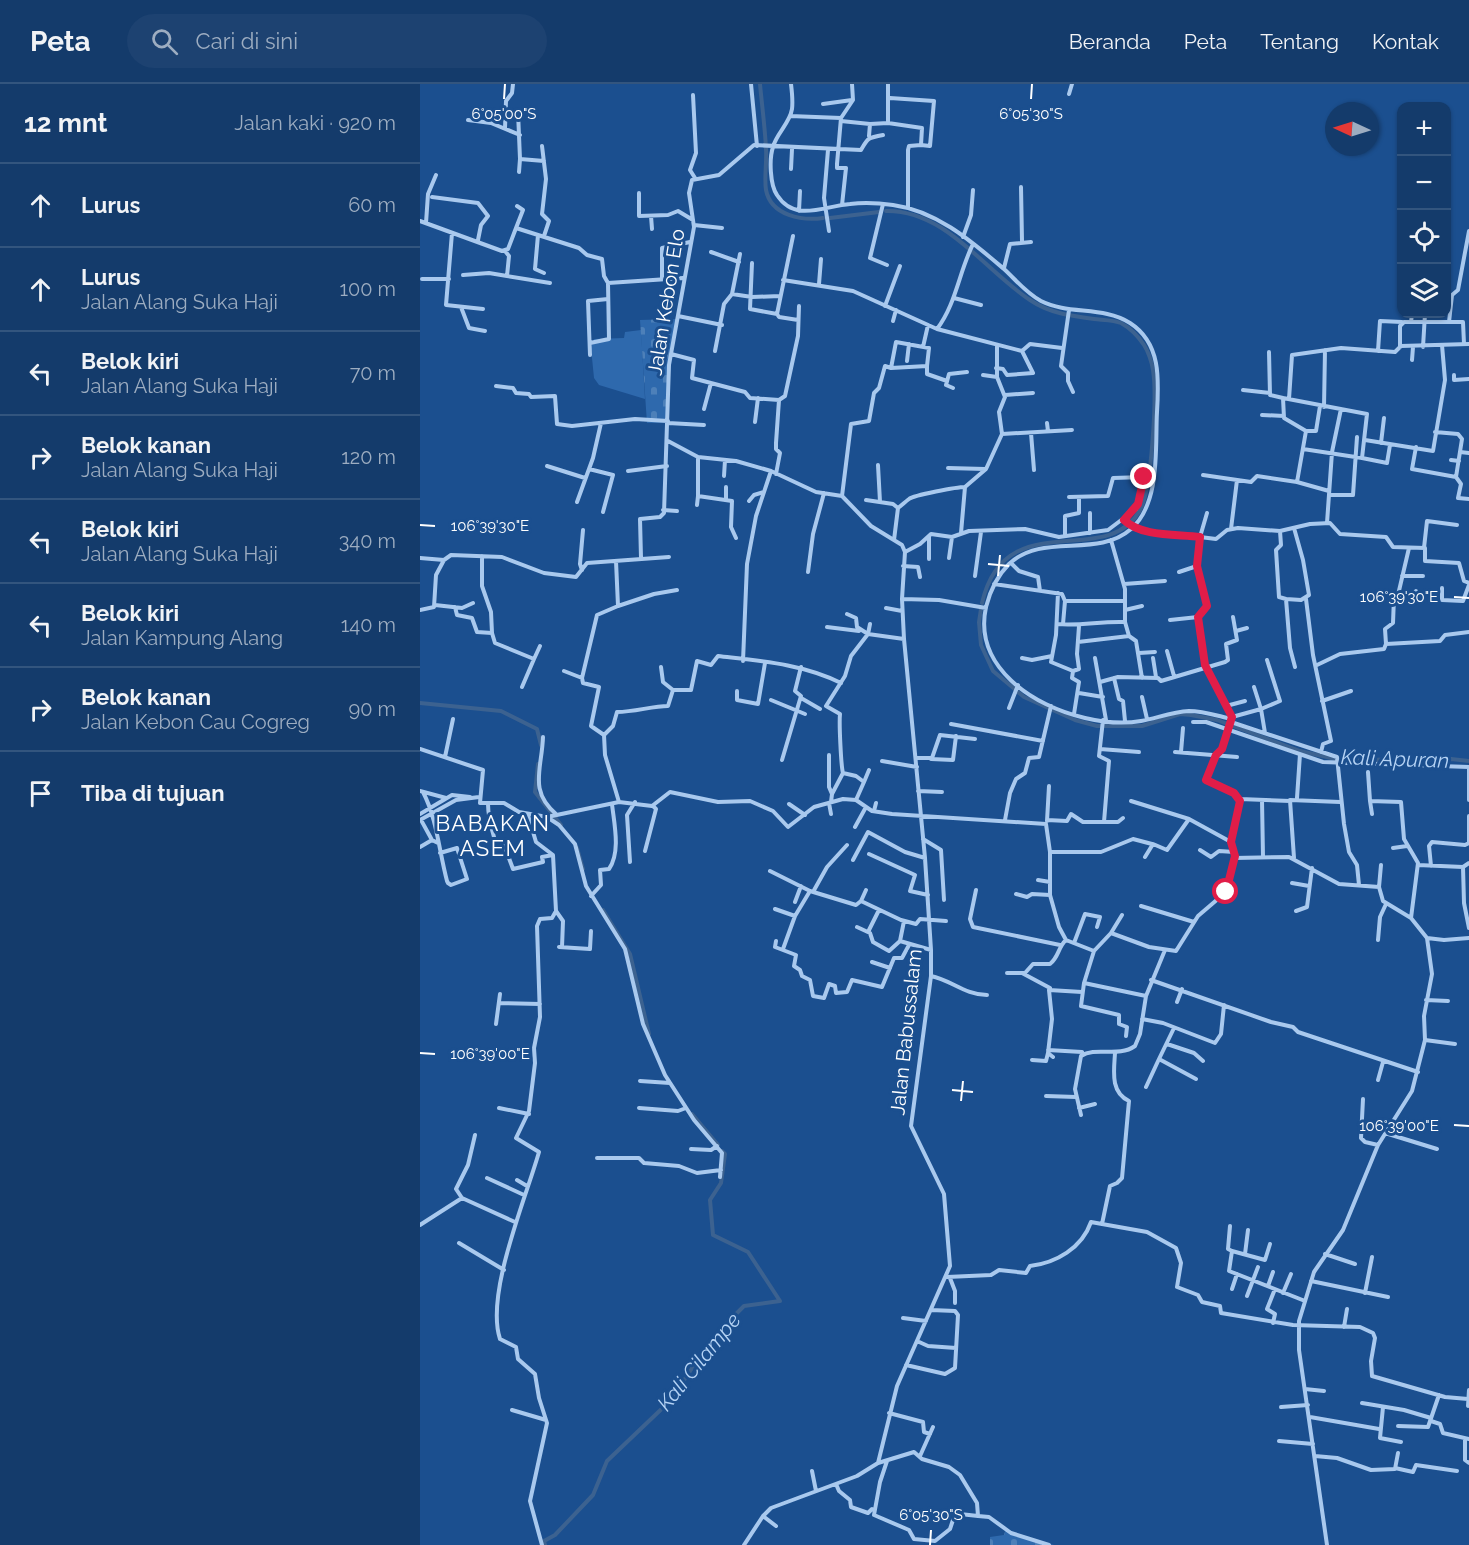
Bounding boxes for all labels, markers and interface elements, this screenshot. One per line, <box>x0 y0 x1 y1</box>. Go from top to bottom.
search box <box>127 14 547 68</box>
text: Peta <box>30 25 91 58</box>
icon: search <box>148 25 181 58</box>
text: Cari di sini <box>196 28 298 54</box>
text: Beranda <box>1069 29 1151 54</box>
text: Peta <box>1184 29 1227 54</box>
text: Tentang <box>1260 29 1339 54</box>
text: Kontak <box>1372 29 1439 54</box>
north arrow <box>1325 102 1379 156</box>
map controls <box>1397 102 1451 318</box>
button: + <box>1397 102 1451 156</box>
text: 6°05'00"S <box>472 105 536 123</box>
text: 6°05'30"S <box>999 105 1063 123</box>
text: 12 mnt <box>24 108 108 138</box>
text: Jalan kaki · 920 m <box>234 111 396 135</box>
button: − <box>1397 156 1451 210</box>
icon: ahead <box>24 189 57 222</box>
text: Lurus <box>81 192 140 218</box>
text: 60 m <box>348 193 396 217</box>
button: locate <box>1397 210 1451 264</box>
street label: Jalan Kebon Elo <box>643 227 689 377</box>
text: Lurus <box>81 264 140 290</box>
button: layers <box>1397 264 1451 318</box>
icon: ahead <box>24 273 57 306</box>
text: 100 m <box>339 277 396 301</box>
text: Jalan Alang Suka Haji <box>81 290 278 314</box>
text: Belok kiri <box>81 348 179 374</box>
icon: left <box>24 357 57 390</box>
text: 70 m <box>350 361 396 385</box>
text: Jalan Alang Suka Haji <box>81 374 278 398</box>
text: Belok kanan <box>81 432 211 458</box>
icon: right <box>24 441 57 474</box>
text: 120 m <box>341 445 396 469</box>
text: Jalan Alang Suka Haji <box>81 458 278 482</box>
route end <box>1130 463 1156 489</box>
text: Belok kiri <box>81 516 179 542</box>
text: 106°39'30"E <box>451 517 529 535</box>
icon: left <box>24 525 57 558</box>
text: 340 m <box>339 529 396 553</box>
text: Jalan Alang Suka Haji <box>81 542 278 566</box>
text: 106°39'30"E <box>1360 588 1438 606</box>
text: Belok kiri <box>81 600 179 626</box>
icon: left <box>24 609 57 642</box>
text: 140 m <box>341 613 396 637</box>
text: Jalan Kampung Alang <box>81 626 283 650</box>
text: Belok kanan <box>81 684 211 710</box>
icon: right <box>24 693 57 726</box>
text: 90 m <box>349 697 396 721</box>
text: Jalan Kebon Cau Cogreg <box>81 710 310 734</box>
water label: Kali Apuran <box>1340 744 1450 773</box>
icon: arrive <box>24 777 57 810</box>
text: Tiba di tujuan <box>81 780 224 806</box>
district label: BABAKAN ASEM <box>436 810 550 861</box>
route start <box>1212 878 1238 904</box>
street label: Jalan Babussalam <box>885 948 927 1116</box>
text: 106°39'00"E <box>450 1045 530 1063</box>
text: 106°39'00"E <box>1359 1117 1439 1135</box>
water label: Kali Cilampe <box>652 1308 746 1416</box>
text: 6°05'30"S <box>899 1506 963 1524</box>

